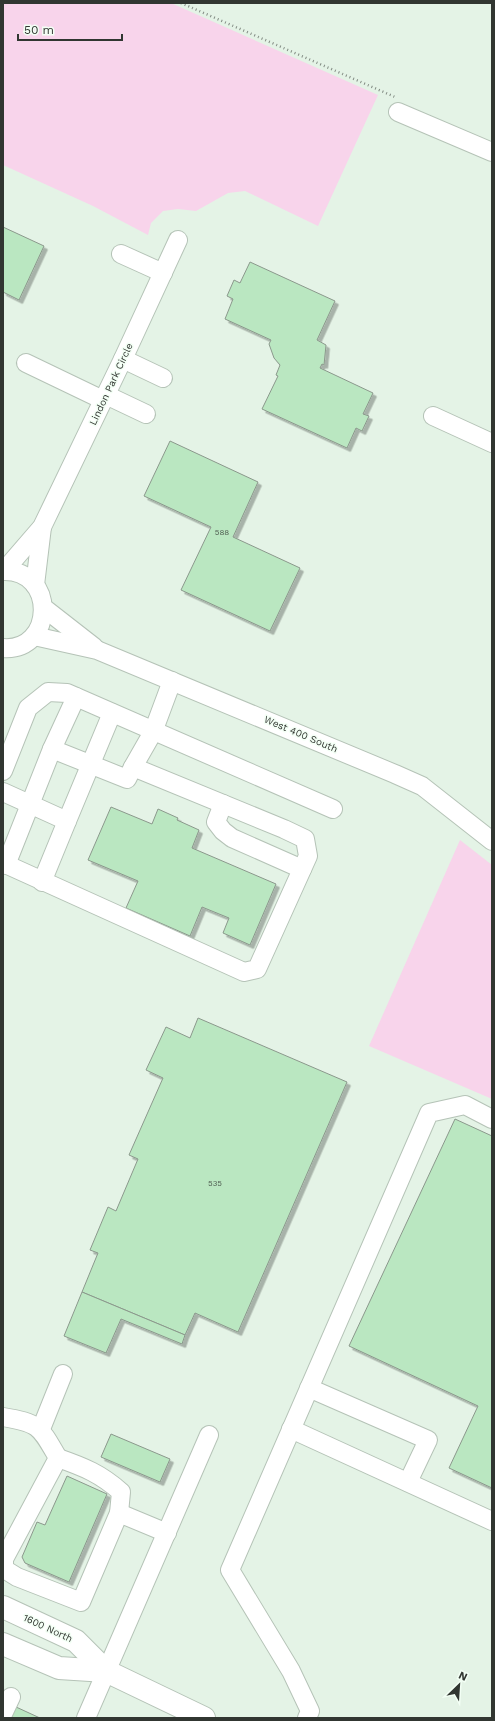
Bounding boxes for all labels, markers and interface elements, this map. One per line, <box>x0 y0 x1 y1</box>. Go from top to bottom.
scale bar <box>18 16 122 42</box>
text: 50 m <box>24 23 54 37</box>
street label: Lindon Park Circle <box>87 341 135 427</box>
house number: 588 <box>215 528 229 537</box>
street label: West 400 South <box>263 714 339 754</box>
house number: 535 <box>208 1179 222 1188</box>
street label: 1600 North <box>22 1612 74 1644</box>
north arrow <box>439 1665 479 1705</box>
text: N <box>457 1669 469 1684</box>

